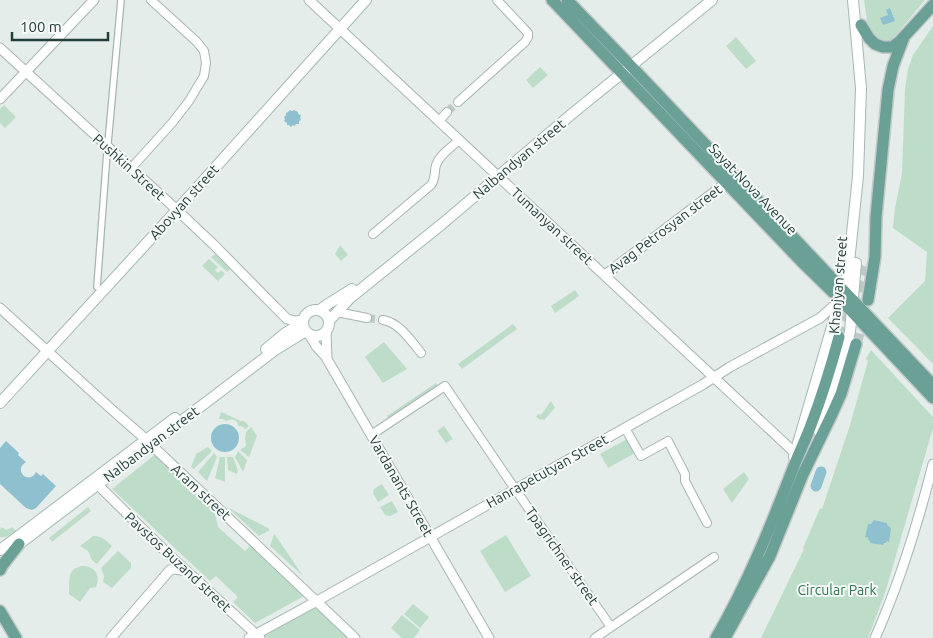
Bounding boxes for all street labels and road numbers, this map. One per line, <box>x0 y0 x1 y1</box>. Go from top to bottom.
street label: Nalbandyan street <box>470 115 569 202</box>
street label: Pushkin Street <box>90 131 169 204</box>
street label: Sayat-Nova Avenue <box>705 140 801 238</box>
street label: Abovyan street <box>146 161 222 243</box>
street label: Avag Petrosyan street <box>605 181 725 277</box>
street label: Tumanyan street <box>508 184 596 268</box>
street label: Khanjyan street <box>826 235 850 335</box>
street label: Nalbandyan street <box>100 403 202 485</box>
street label: Hanrapetutyan Street <box>483 431 611 511</box>
street label: Vardanants Street <box>366 433 437 540</box>
street label: Aram street <box>168 461 234 524</box>
street label: Tpagrichner street <box>522 504 602 609</box>
street label: Pavstos Buzand street <box>122 509 235 616</box>

